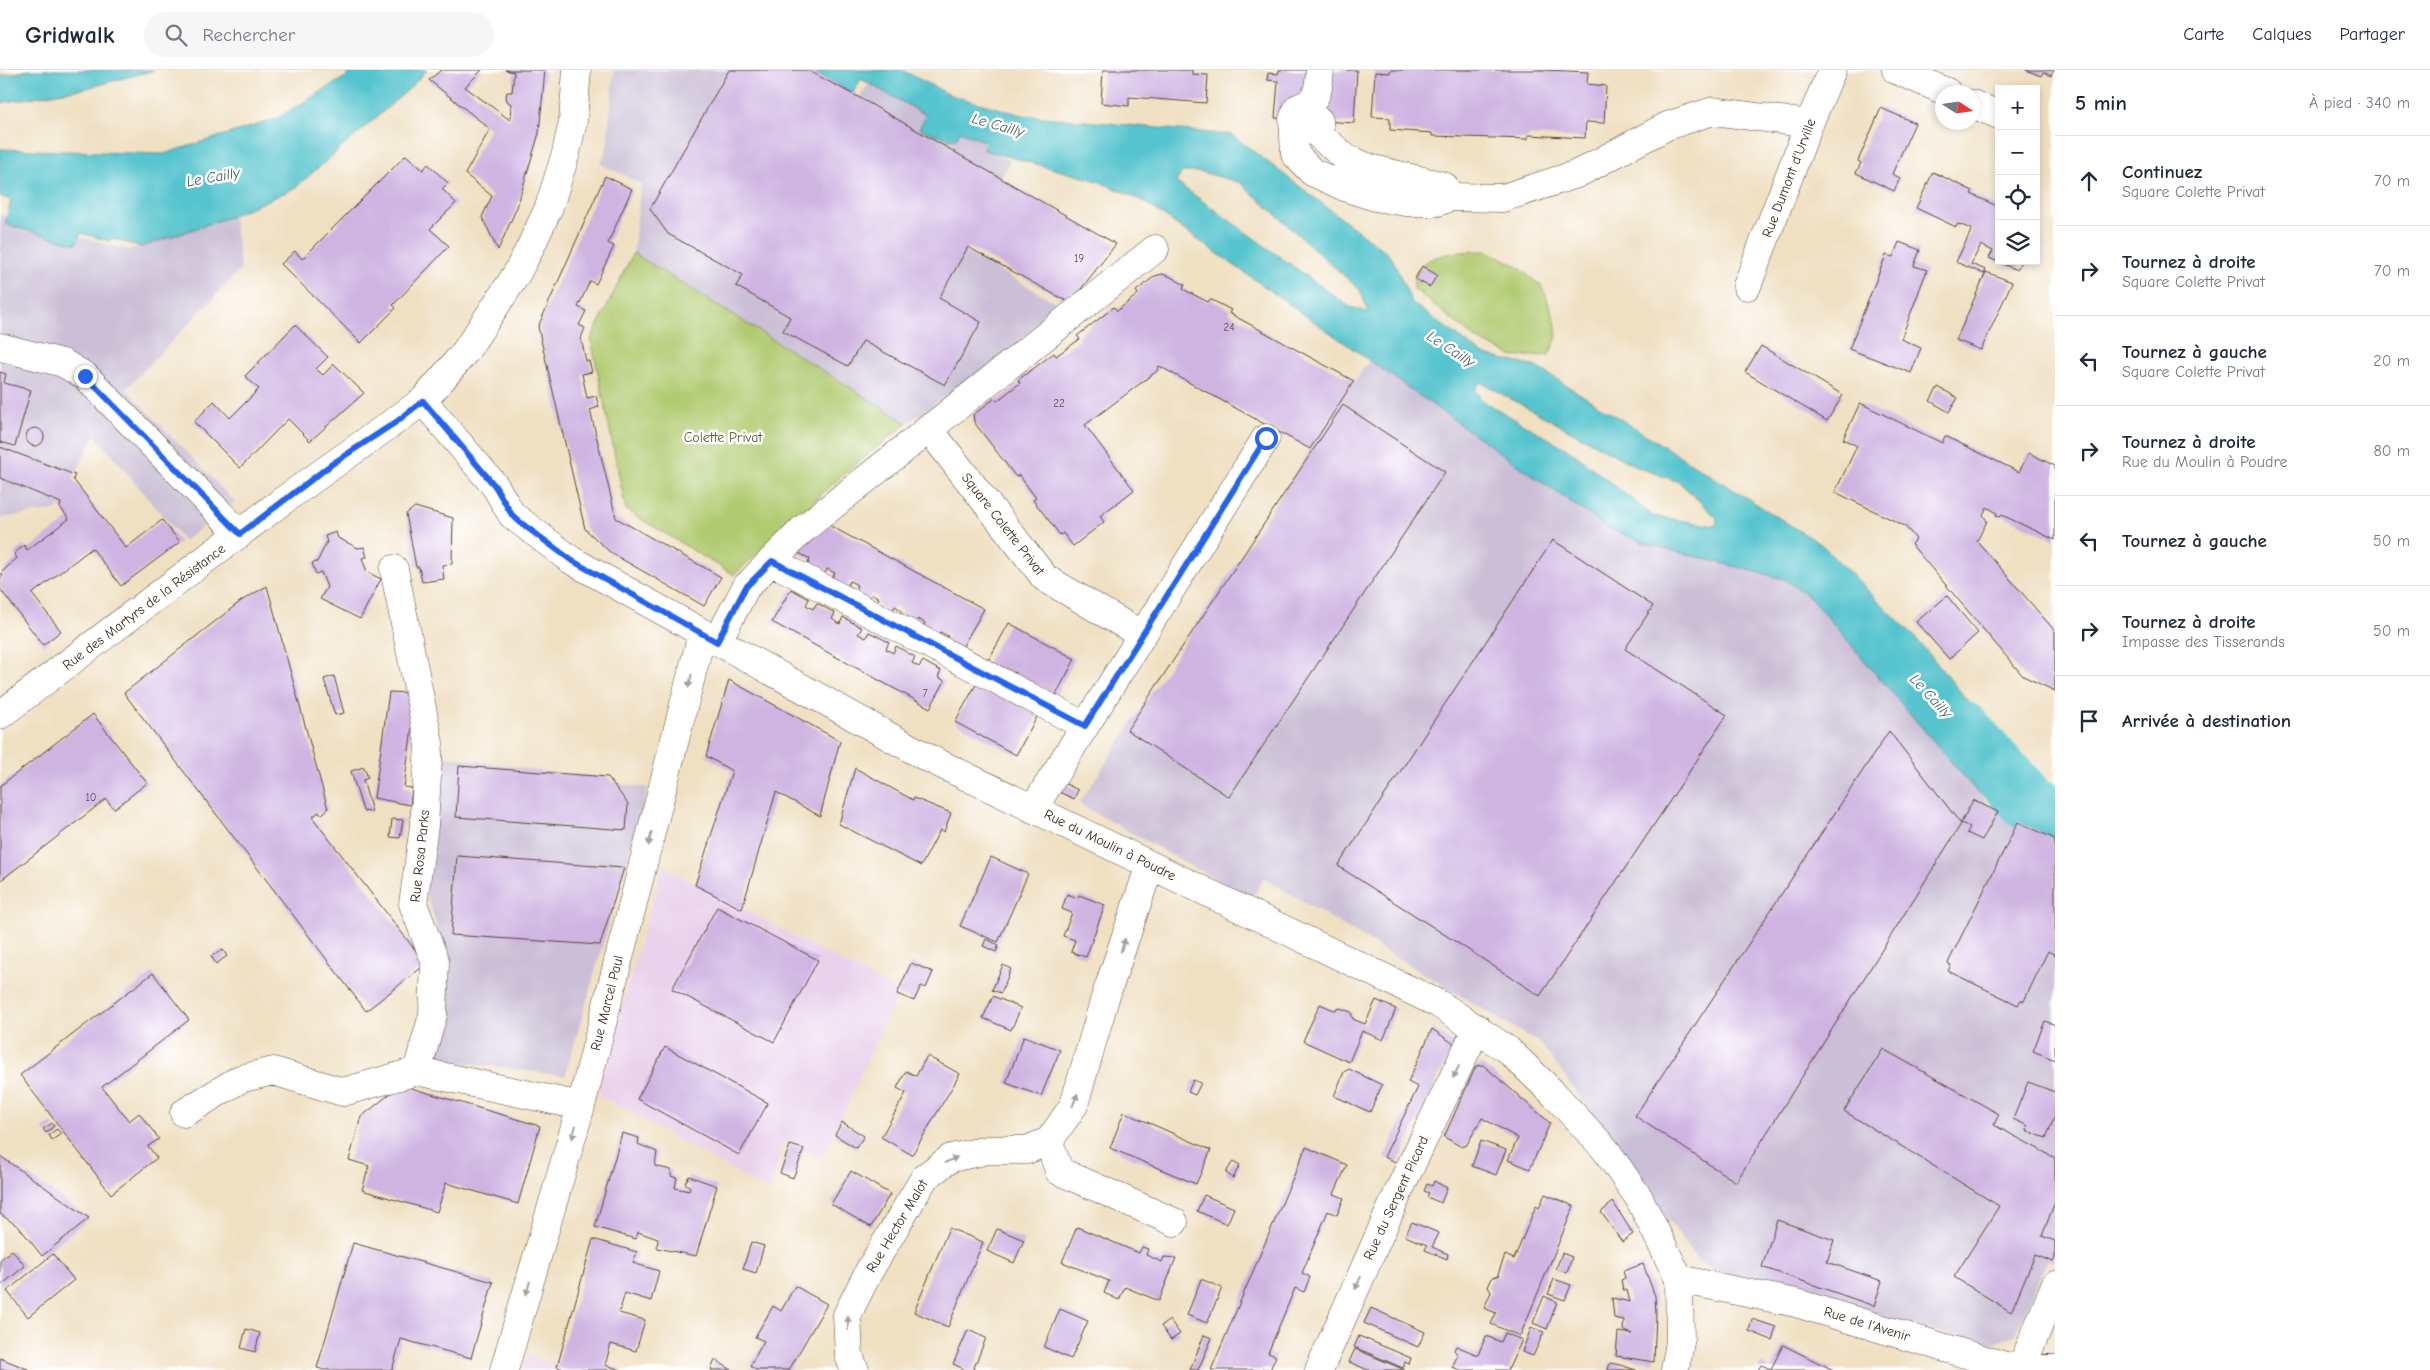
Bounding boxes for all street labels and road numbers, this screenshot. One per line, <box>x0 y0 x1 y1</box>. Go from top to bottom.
street label: Rue Dumont d'Urville <box>1758 116 1820 240</box>
street label: Square Colette Privat <box>958 469 1049 579</box>
street label: Rue des Martyrs de la Résistance <box>59 540 229 674</box>
street label: Rue du Moulin à Poudre <box>1041 806 1179 884</box>
street label: Rue Rosa Parks <box>407 809 433 903</box>
street label: Rue Marcel Paul <box>587 954 627 1052</box>
street label: Rue du Sergent Picard <box>1360 1133 1432 1263</box>
street label: Rue Hector Malot <box>863 1176 932 1276</box>
street label: Rue de l'Avenir <box>1822 1303 1913 1345</box>

